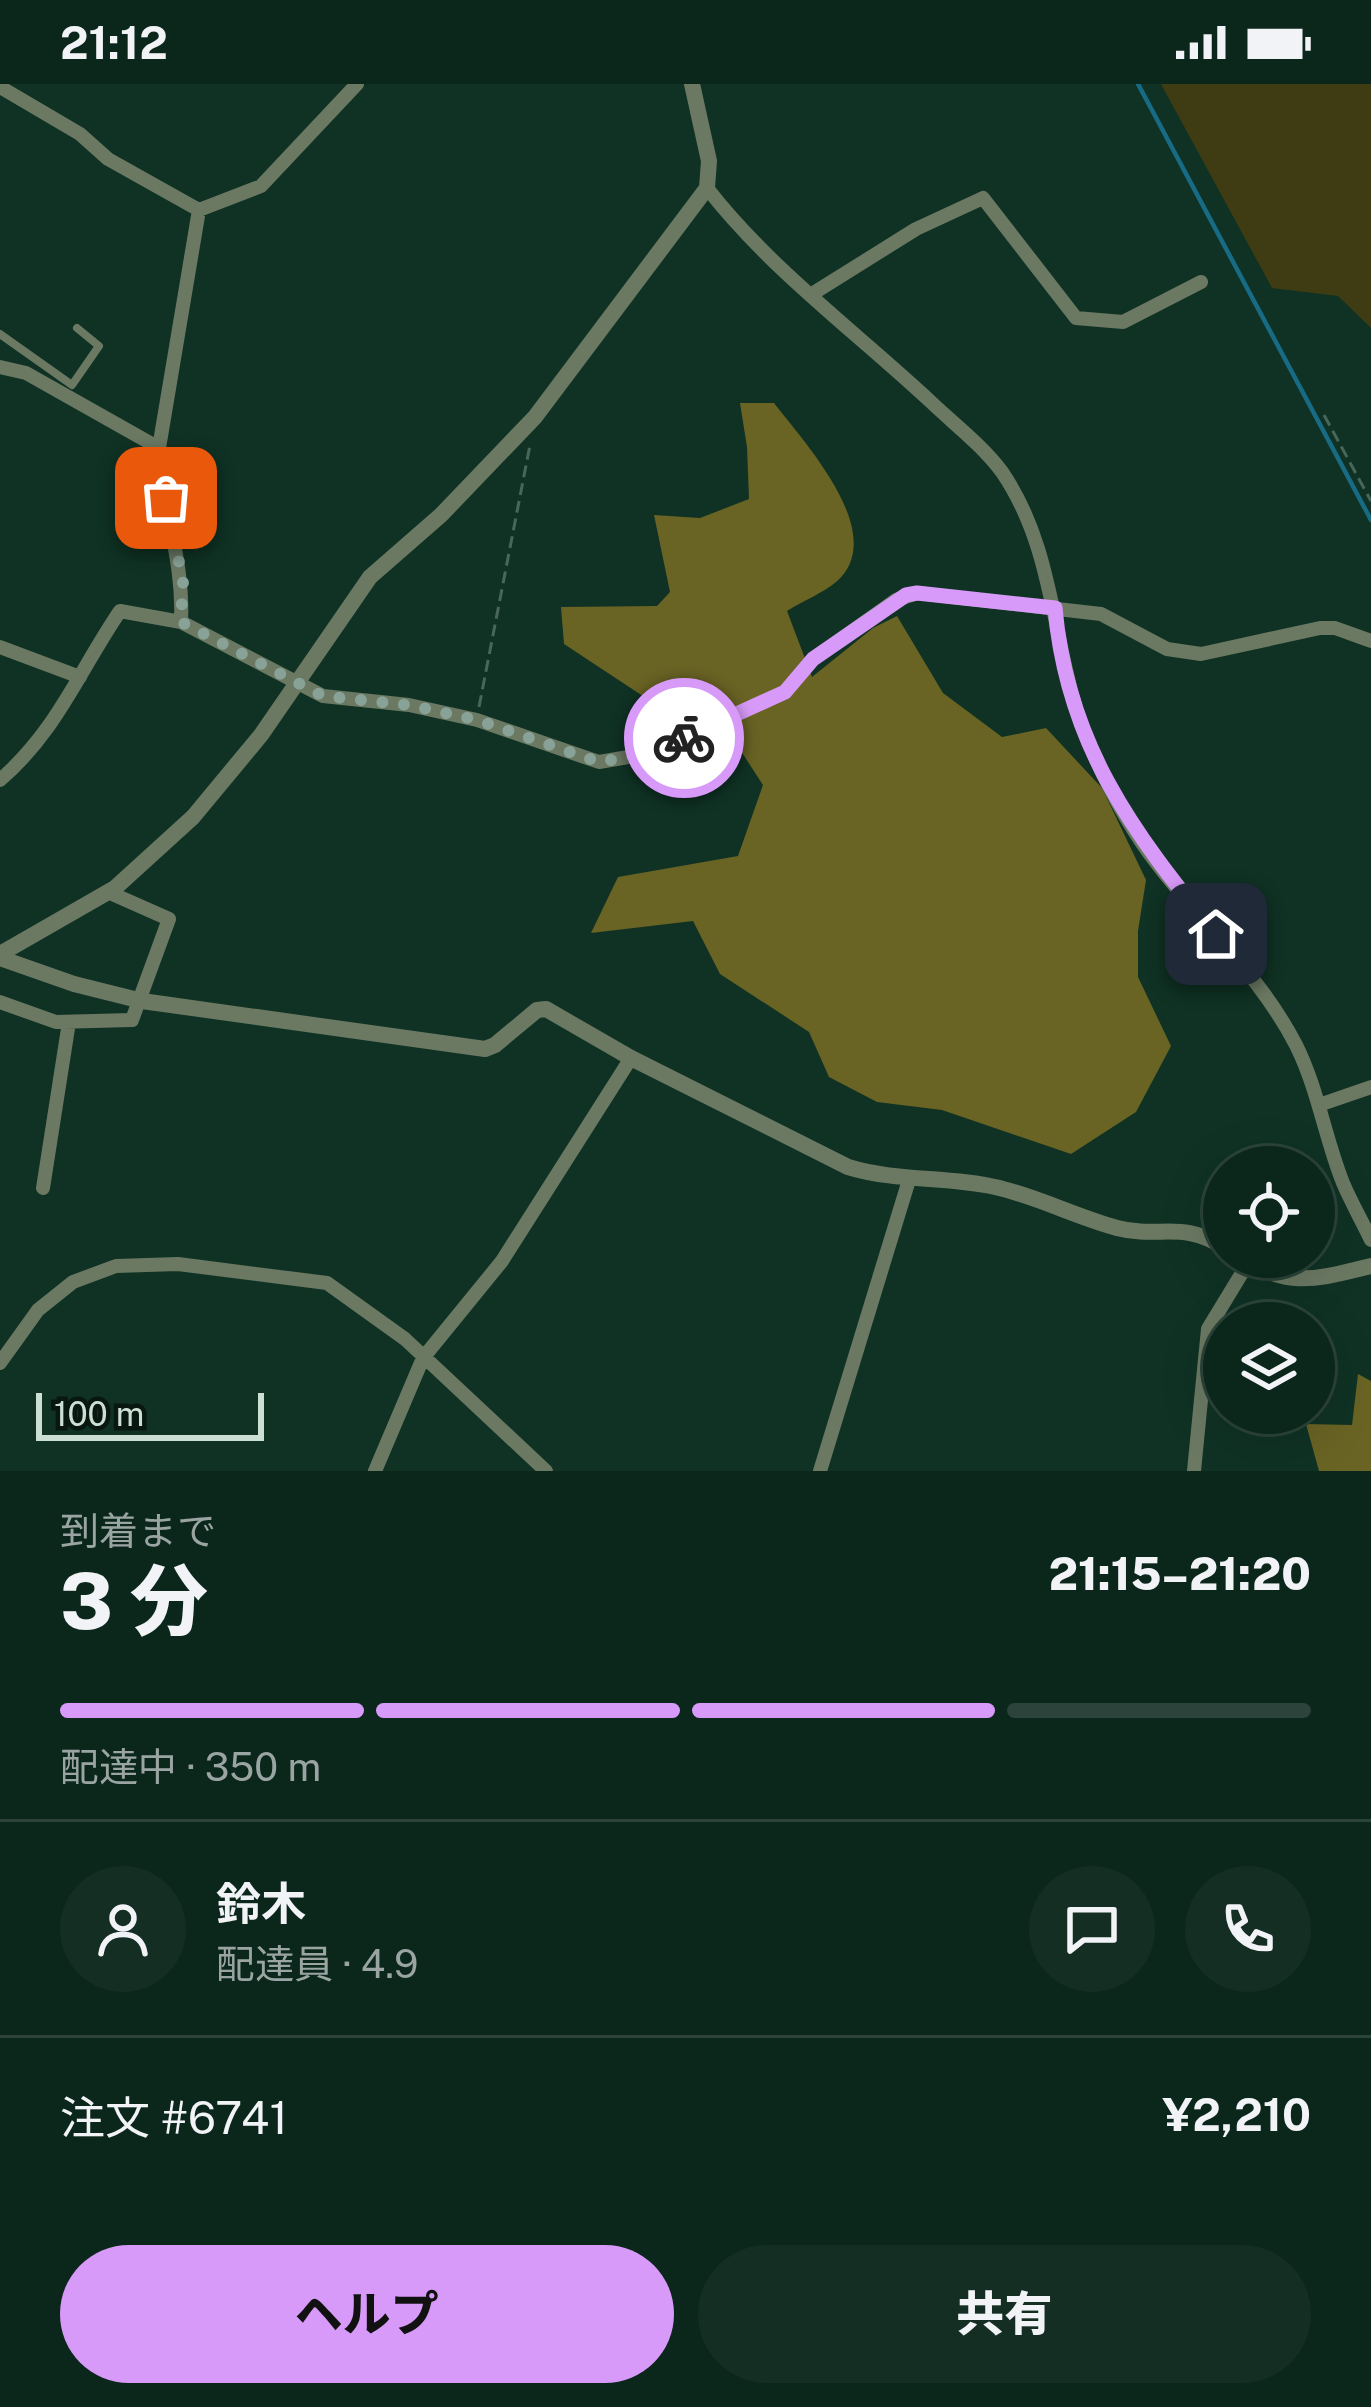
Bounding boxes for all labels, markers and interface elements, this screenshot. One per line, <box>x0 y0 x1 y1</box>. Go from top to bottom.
text: 21:12 <box>60 16 168 69</box>
pin <box>115 447 217 549</box>
icon: bag <box>133 465 199 531</box>
courier <box>624 678 744 798</box>
icon: bike <box>651 705 717 771</box>
pin <box>1165 883 1267 985</box>
icon: home <box>1183 901 1249 967</box>
map controls <box>1203 1146 1335 1434</box>
button: locate <box>1203 1146 1335 1278</box>
button: layers <box>1203 1302 1335 1434</box>
scale bar <box>36 1387 264 1440</box>
text: 100 m <box>54 1395 144 1433</box>
text: 到着まで <box>60 1508 216 1554</box>
text: 21:15–21:20 <box>1049 1547 1311 1600</box>
text: 3 分 <box>60 1555 208 1647</box>
text: 配達中 · 350 m <box>60 1744 321 1790</box>
button: person <box>60 1866 186 1992</box>
button: chat <box>1029 1866 1155 1992</box>
button: phone <box>1185 1866 1311 1992</box>
text: 鈴木 <box>216 1877 306 1930</box>
text: 配達員 · 4.9 <box>216 1941 418 1987</box>
text: ¥2,210 <box>1163 2088 1311 2141</box>
text: 注文 #6741 <box>60 2091 288 2144</box>
button: ヘルプ <box>60 2245 674 2383</box>
button: 共有 <box>698 2245 1311 2383</box>

